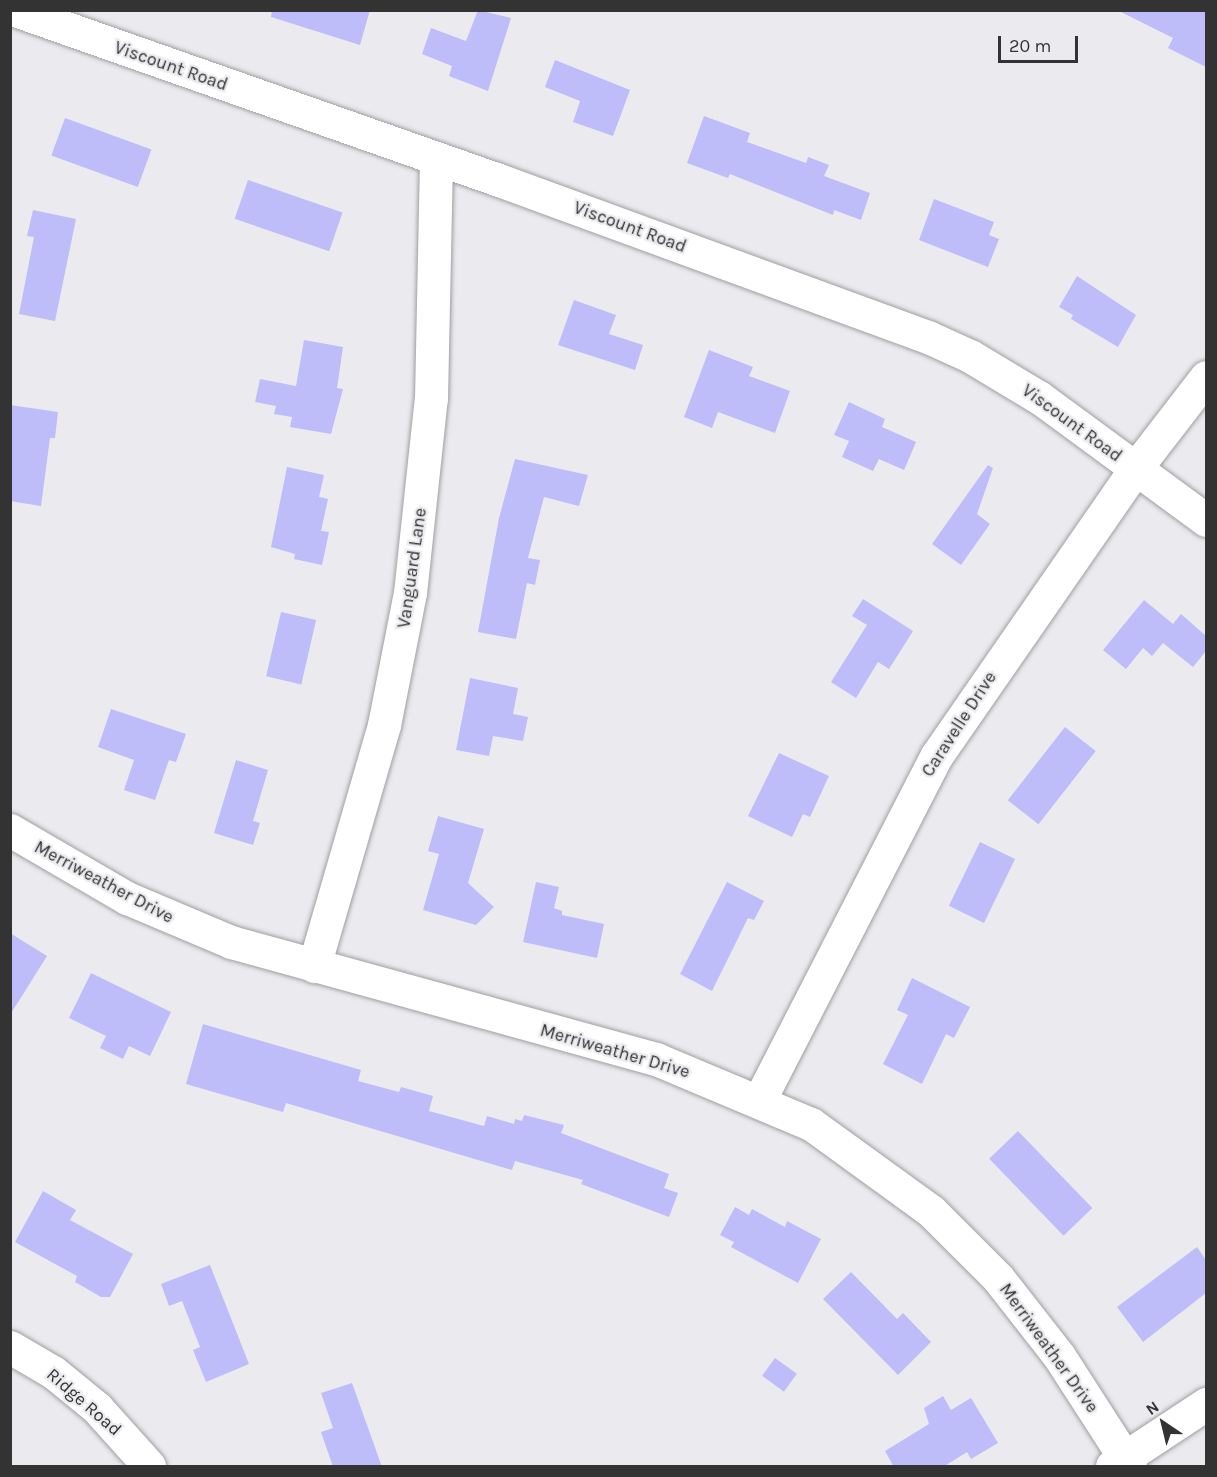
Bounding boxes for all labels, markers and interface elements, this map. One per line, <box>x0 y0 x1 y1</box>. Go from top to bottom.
scale bar <box>1001 24 1080 62</box>
text: 20 m <box>1009 35 1051 57</box>
street label: Viscount Road <box>112 37 230 95</box>
street label: Viscount Road <box>571 197 689 257</box>
street label: Viscount Road <box>1018 379 1126 467</box>
street label: Vanguard Lane <box>393 507 431 629</box>
street label: Caravelle Drive <box>917 667 1001 781</box>
street label: Merriweather Drive <box>31 836 177 928</box>
street label: Merriweather Drive <box>538 1019 692 1083</box>
street label: Merriweather Drive <box>995 1279 1103 1417</box>
street label: Ridge Road <box>42 1364 126 1440</box>
north arrow <box>1133 1393 1193 1453</box>
text: N <box>1142 1397 1163 1419</box>

